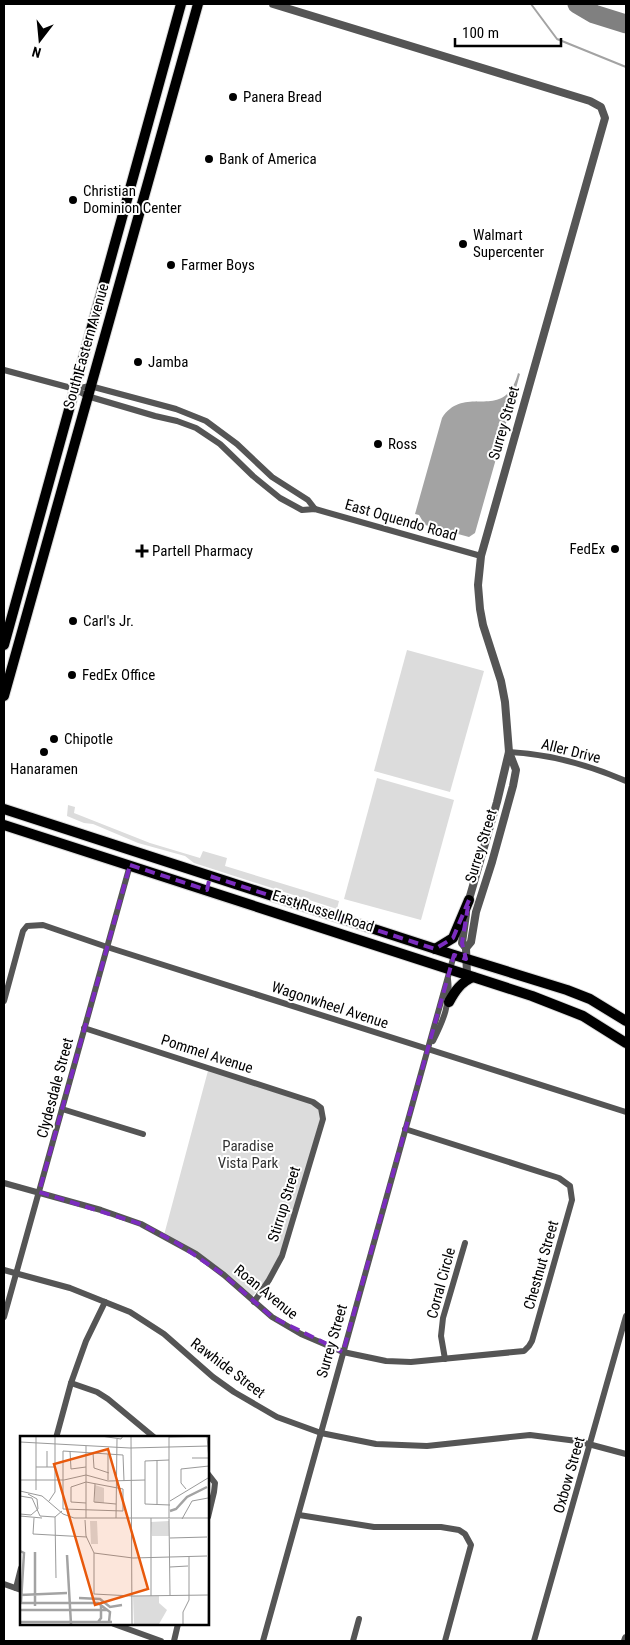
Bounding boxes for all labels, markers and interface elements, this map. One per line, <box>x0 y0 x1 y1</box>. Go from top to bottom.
north arrow <box>15 15 65 65</box>
scale bar <box>455 15 561 47</box>
text: 100 m <box>462 24 499 42</box>
text: N <box>30 44 43 61</box>
place label: Panera Bread <box>243 88 322 106</box>
marker: Panera Bread <box>227 91 239 103</box>
place label: Bank of America <box>219 150 317 168</box>
marker: Bank of America <box>203 153 215 165</box>
place label: Christian Dominion Center <box>83 182 182 217</box>
marker: Christian Dominion Center <box>67 194 79 206</box>
place label: Walmart Supercenter <box>473 226 545 261</box>
marker: Walmart Supercenter <box>457 238 469 250</box>
place label: Farmer Boys <box>181 256 255 274</box>
marker: Farmer Boys <box>165 259 177 271</box>
street label: South Eastern Avenue <box>60 281 112 411</box>
place label: Jamba <box>148 353 188 371</box>
marker: Jamba <box>132 356 144 368</box>
street label: Surrey Street <box>485 384 523 462</box>
place label: Ross <box>388 435 417 453</box>
marker: Ross <box>372 438 384 450</box>
street label: East Oquendo Road <box>343 495 459 545</box>
place label: FedEx <box>569 540 605 558</box>
place label: Partell Pharmacy <box>152 542 253 560</box>
marker: FedEx <box>609 543 621 555</box>
marker: Partell Pharmacy <box>136 545 148 557</box>
place label: Carl's Jr. <box>83 612 134 630</box>
marker: Carl's Jr. <box>67 615 79 627</box>
place label: FedEx Office <box>82 666 155 684</box>
marker: FedEx Office <box>66 669 78 681</box>
place label: Chipotle <box>64 730 113 748</box>
marker: Chipotle <box>48 733 60 745</box>
street label: Aller Drive <box>539 735 603 767</box>
marker: Hanaramen <box>38 746 50 758</box>
place label: Hanaramen <box>10 760 78 778</box>
street label: Surrey Street <box>461 807 501 885</box>
street label: East Russell Road <box>270 886 376 936</box>
street label: Wagonwheel Avenue <box>269 978 391 1032</box>
street label: Pommel Avenue <box>159 1031 255 1077</box>
street label: Clydesdale Street <box>33 1036 77 1140</box>
park label: Paradise Vista Park <box>218 1137 278 1172</box>
street label: Stirrup Street <box>264 1164 304 1244</box>
street label: Chestnut Street <box>520 1218 562 1312</box>
street label: Corral Circle <box>423 1246 459 1320</box>
street label: Roan Avenue <box>231 1261 301 1323</box>
street label: Surrey Street <box>313 1302 351 1380</box>
street label: Rawhide Street <box>187 1334 269 1402</box>
street label: Oxbow Street <box>549 1435 589 1515</box>
inset map <box>20 1436 209 1625</box>

